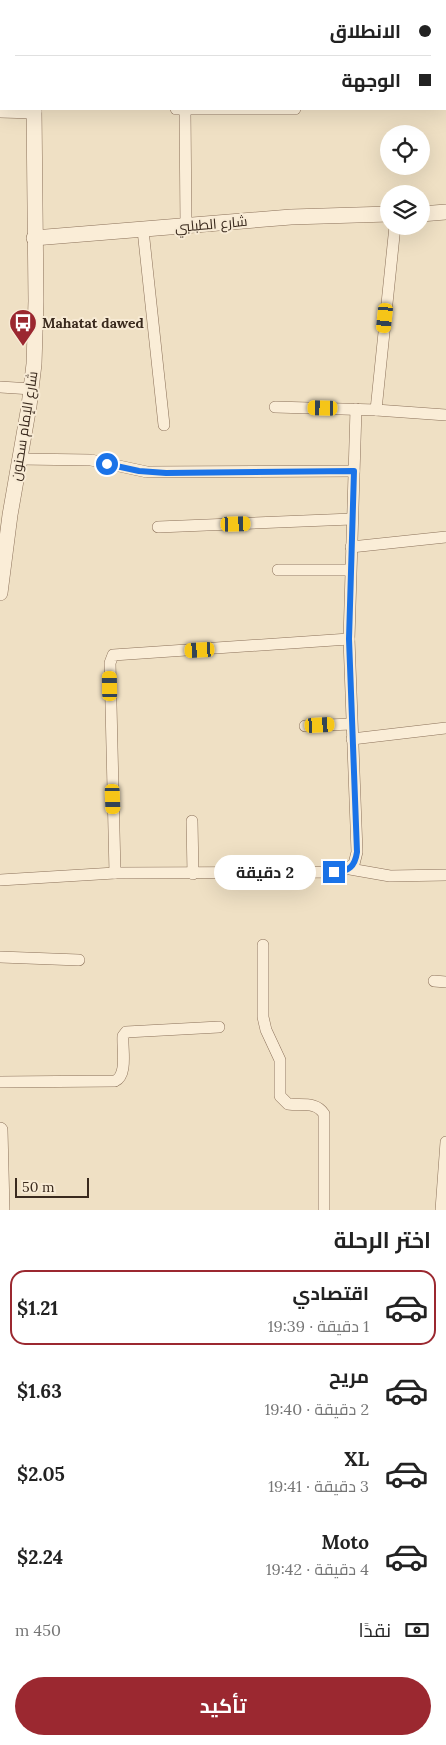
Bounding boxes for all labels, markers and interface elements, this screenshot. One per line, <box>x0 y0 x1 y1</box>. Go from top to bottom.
text: الانطلاق <box>330 19 401 43</box>
text: الوجهة <box>341 68 401 92</box>
map controls <box>380 125 430 235</box>
button: locate <box>380 125 430 175</box>
button: layers <box>380 185 430 235</box>
street label: شارع الطبلبي <box>174 212 248 239</box>
car <box>375 302 394 334</box>
bus stop icon: Mahatat dawed <box>8 308 38 347</box>
place label: Mahatat dawed <box>42 314 144 332</box>
street label: شارع الإمام سحنون <box>6 370 43 482</box>
car <box>307 400 338 416</box>
route start <box>96 453 118 475</box>
car <box>220 516 251 532</box>
car <box>184 642 215 658</box>
car <box>102 671 117 701</box>
car <box>304 717 335 733</box>
car <box>104 784 121 814</box>
callout: 2 دقيقة <box>214 854 316 890</box>
route end <box>323 861 345 883</box>
text: 2 دقيقة <box>236 862 294 882</box>
scale bar <box>15 1175 89 1198</box>
text: 50 m <box>22 1178 55 1196</box>
text: اختر الرحلة <box>334 1226 431 1254</box>
text: اقتصادي <box>293 1281 369 1305</box>
icon: car <box>384 1285 429 1330</box>
text: $1.21 <box>17 1296 58 1320</box>
text: 1 دقيقة · 19:39 <box>268 1316 369 1336</box>
text: مريح <box>329 1364 369 1388</box>
icon: car <box>384 1368 429 1413</box>
text: $1.63 <box>17 1379 62 1403</box>
text: 2 دقيقة · 19:40 <box>264 1399 369 1419</box>
text: XL <box>344 1447 369 1471</box>
icon: car <box>384 1451 429 1496</box>
text: $2.05 <box>17 1462 65 1486</box>
text: 3 دقيقة · 19:41 <box>268 1476 369 1496</box>
text: Moto <box>322 1530 369 1554</box>
icon: car <box>384 1534 429 1579</box>
text: $2.24 <box>17 1545 63 1569</box>
text: 4 دقيقة · 19:42 <box>266 1559 369 1579</box>
icon: cash <box>403 1616 431 1644</box>
text: نقدًا <box>359 1618 391 1642</box>
text: 450 m <box>15 1620 61 1640</box>
button: تأكيد <box>15 1677 431 1735</box>

